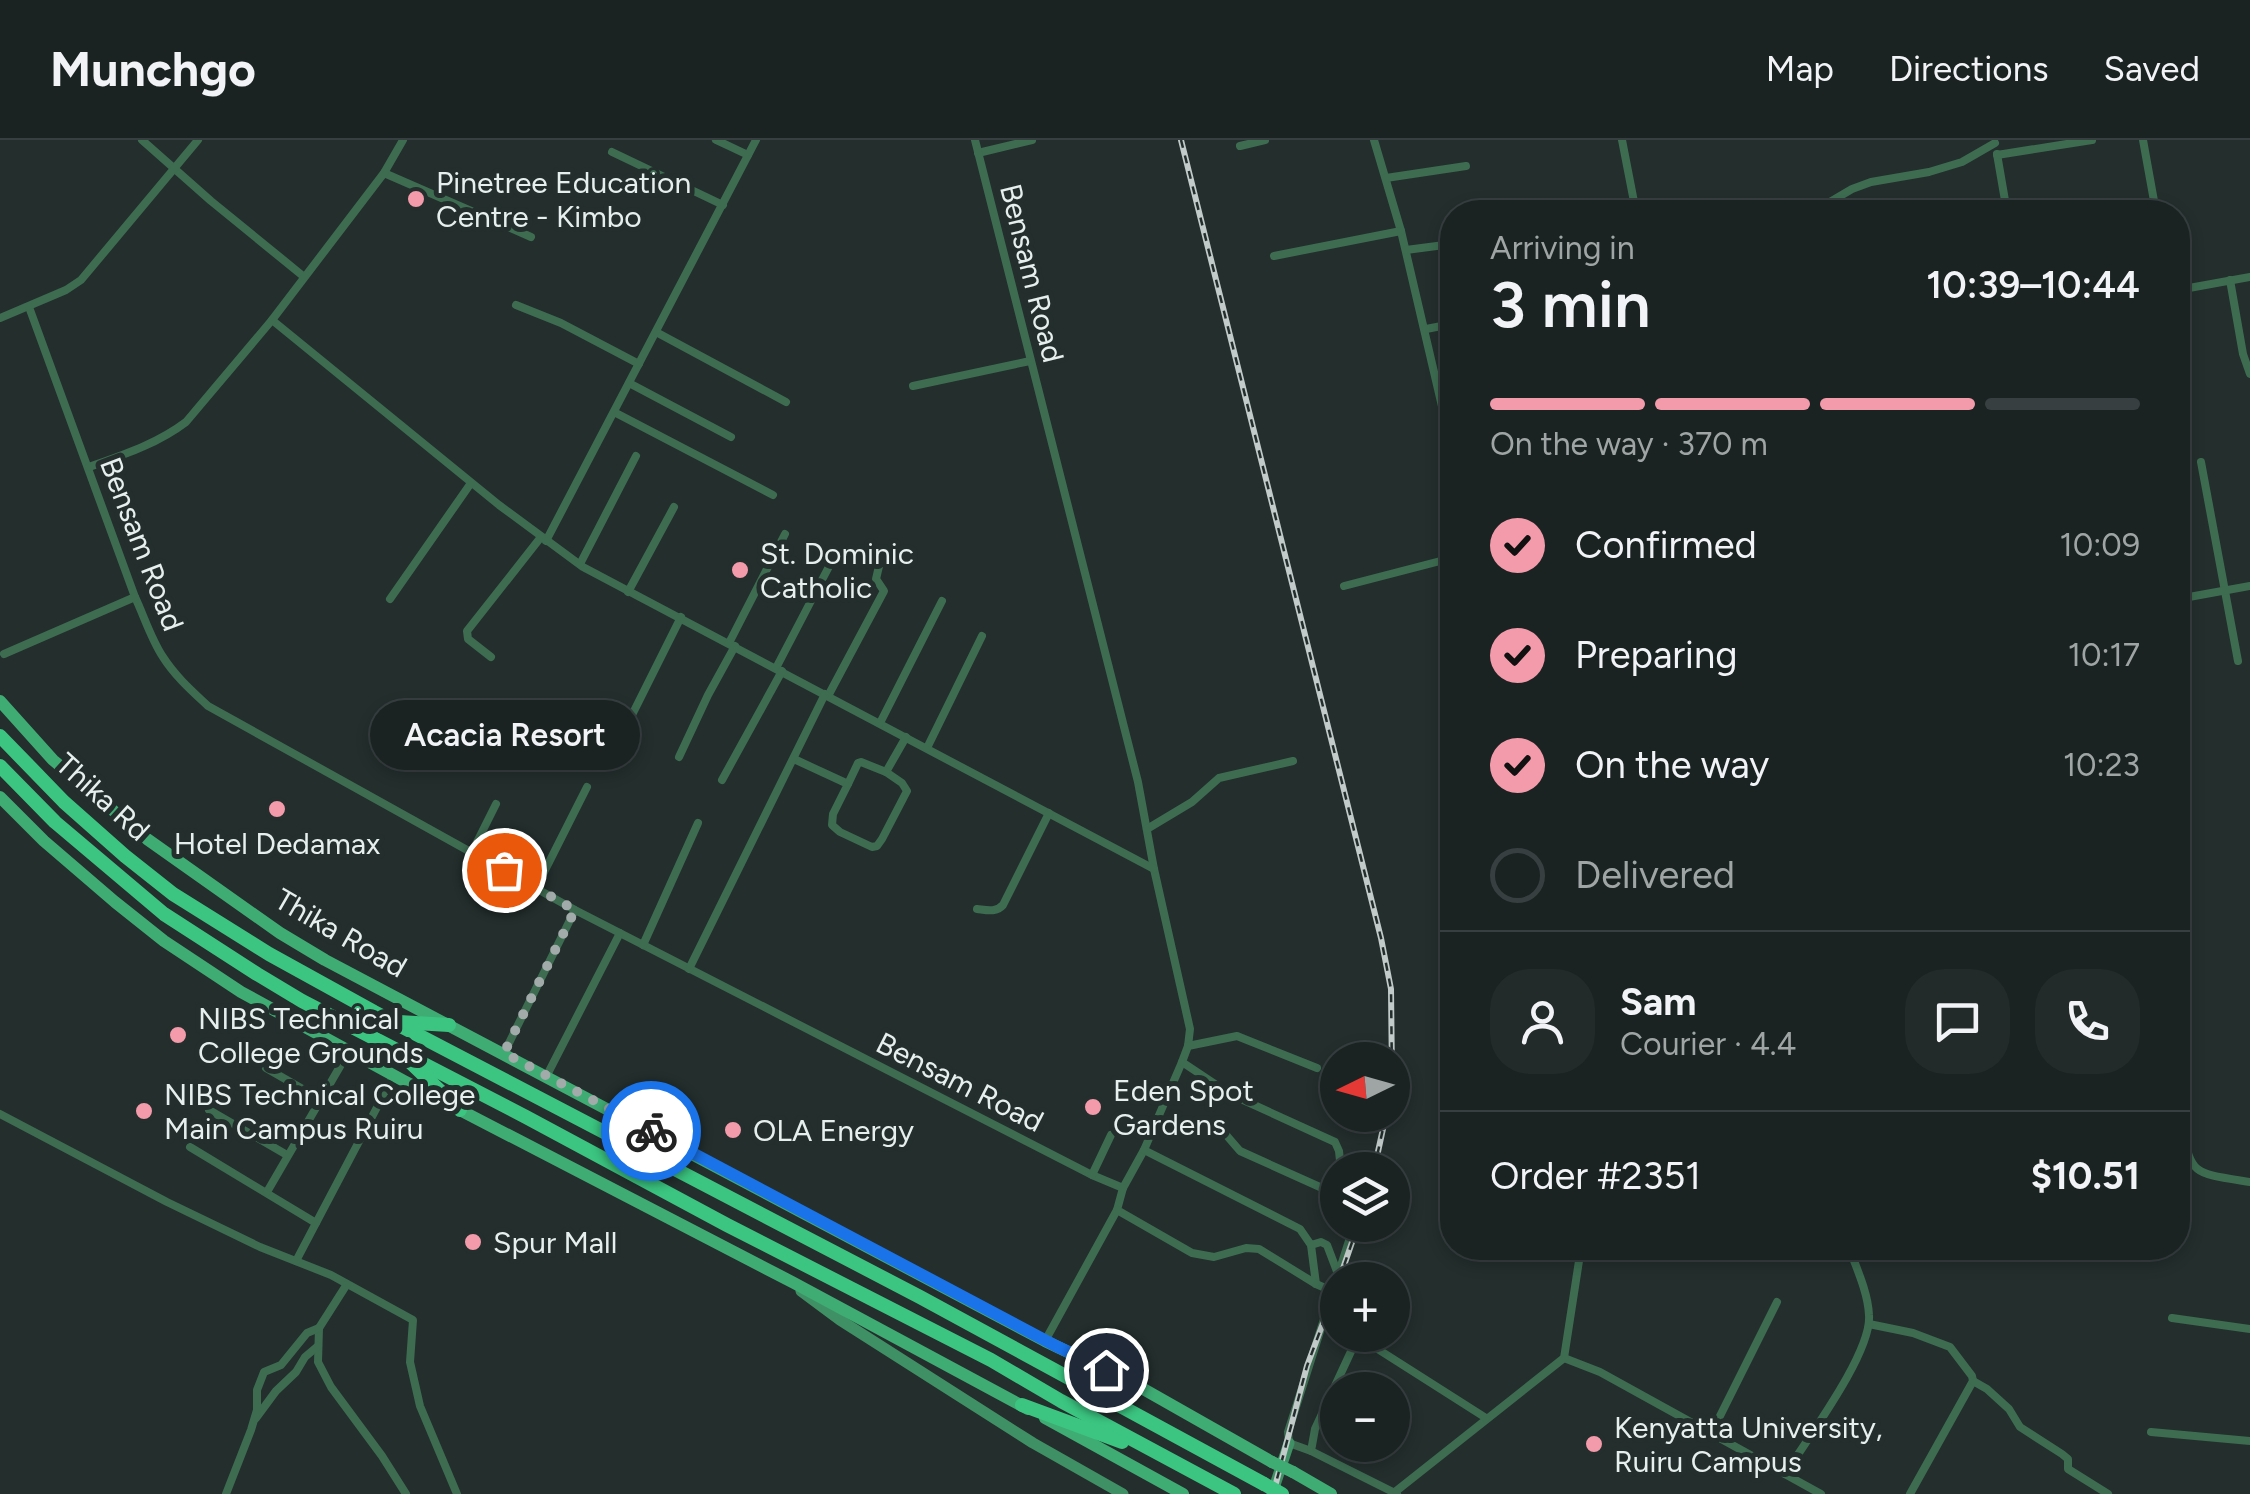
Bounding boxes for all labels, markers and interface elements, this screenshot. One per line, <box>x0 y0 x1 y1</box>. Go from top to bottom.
text: Munchgo <box>50 40 256 98</box>
text: Map <box>1766 48 1834 90</box>
text: Directions <box>1889 48 2049 90</box>
text: Saved <box>2104 48 2200 90</box>
place label: Pinetree Education Centre - Kimbo <box>436 164 691 235</box>
street label: Bensam Road <box>992 180 1072 366</box>
marker: Pinetree Education Centre - Kimbo <box>405 188 427 210</box>
text: Arriving in <box>1490 229 1635 267</box>
text: 10:39–10:44 <box>1926 262 2140 308</box>
text: 3 min <box>1490 265 1651 343</box>
text: On the way · 370 m <box>1490 425 1768 463</box>
street label: Bensam Road <box>92 452 192 636</box>
icon: check <box>1490 518 1545 573</box>
text: Confirmed <box>1575 522 1757 568</box>
text: 10:09 <box>2060 526 2140 564</box>
place label: St. Dominic Catholic <box>760 535 914 606</box>
marker: St. Dominic Catholic <box>729 559 751 581</box>
icon: check <box>1490 628 1545 683</box>
text: Preparing <box>1575 632 1737 678</box>
text: 10:17 <box>2068 636 2140 674</box>
callout: Acacia Resort <box>369 700 639 770</box>
text: Acacia Resort <box>404 716 606 754</box>
icon: check <box>1490 738 1545 793</box>
text: On the way <box>1575 742 1769 788</box>
street label: Thika Rd <box>48 745 158 849</box>
text: 10:23 <box>2063 746 2140 784</box>
marker: Hotel Dedamax <box>266 798 288 820</box>
place label: Hotel Dedamax <box>174 825 380 862</box>
pin <box>462 828 547 913</box>
icon: bag <box>477 843 532 898</box>
text: Delivered <box>1575 852 1735 898</box>
street label: Thika Road <box>268 880 414 986</box>
button: person <box>1490 969 1595 1074</box>
button: chat <box>1905 969 2010 1074</box>
button: phone <box>2035 969 2140 1074</box>
text: Sam <box>1620 979 1696 1025</box>
place label: NIBS Technical College Grounds <box>198 1000 423 1071</box>
marker: NIBS Technical College Grounds <box>167 1024 189 1046</box>
street label: Bensam Road <box>870 1024 1050 1140</box>
text: Courier · 4.4 <box>1620 1025 1796 1063</box>
north arrow <box>1320 1042 1410 1132</box>
map controls <box>1320 1042 1410 1462</box>
place label: Eden Spot Gardens <box>1113 1072 1254 1143</box>
place label: NIBS Technical College Main Campus Ruiru <box>164 1076 475 1147</box>
courier <box>601 1081 701 1181</box>
marker: Eden Spot Gardens <box>1082 1096 1104 1118</box>
marker: NIBS Technical College Main Campus Ruiru <box>133 1100 155 1122</box>
icon: bike <box>624 1104 679 1159</box>
place label: OLA Energy <box>753 1112 914 1149</box>
marker: OLA Energy <box>722 1119 744 1141</box>
button: layers <box>1320 1152 1410 1242</box>
text: Order #2351 <box>1490 1153 1701 1199</box>
text: $10.51 <box>2031 1153 2140 1199</box>
place label: Spur Mall <box>493 1224 617 1261</box>
marker: Spur Mall <box>462 1231 484 1253</box>
button: + <box>1320 1262 1410 1352</box>
pin <box>1064 1328 1149 1413</box>
icon: home <box>1079 1343 1134 1398</box>
button: − <box>1320 1372 1410 1462</box>
place label: Kenyatta University, Ruiru Campus <box>1614 1409 1883 1480</box>
marker: Kenyatta University, Ruiru Campus <box>1583 1433 1605 1455</box>

